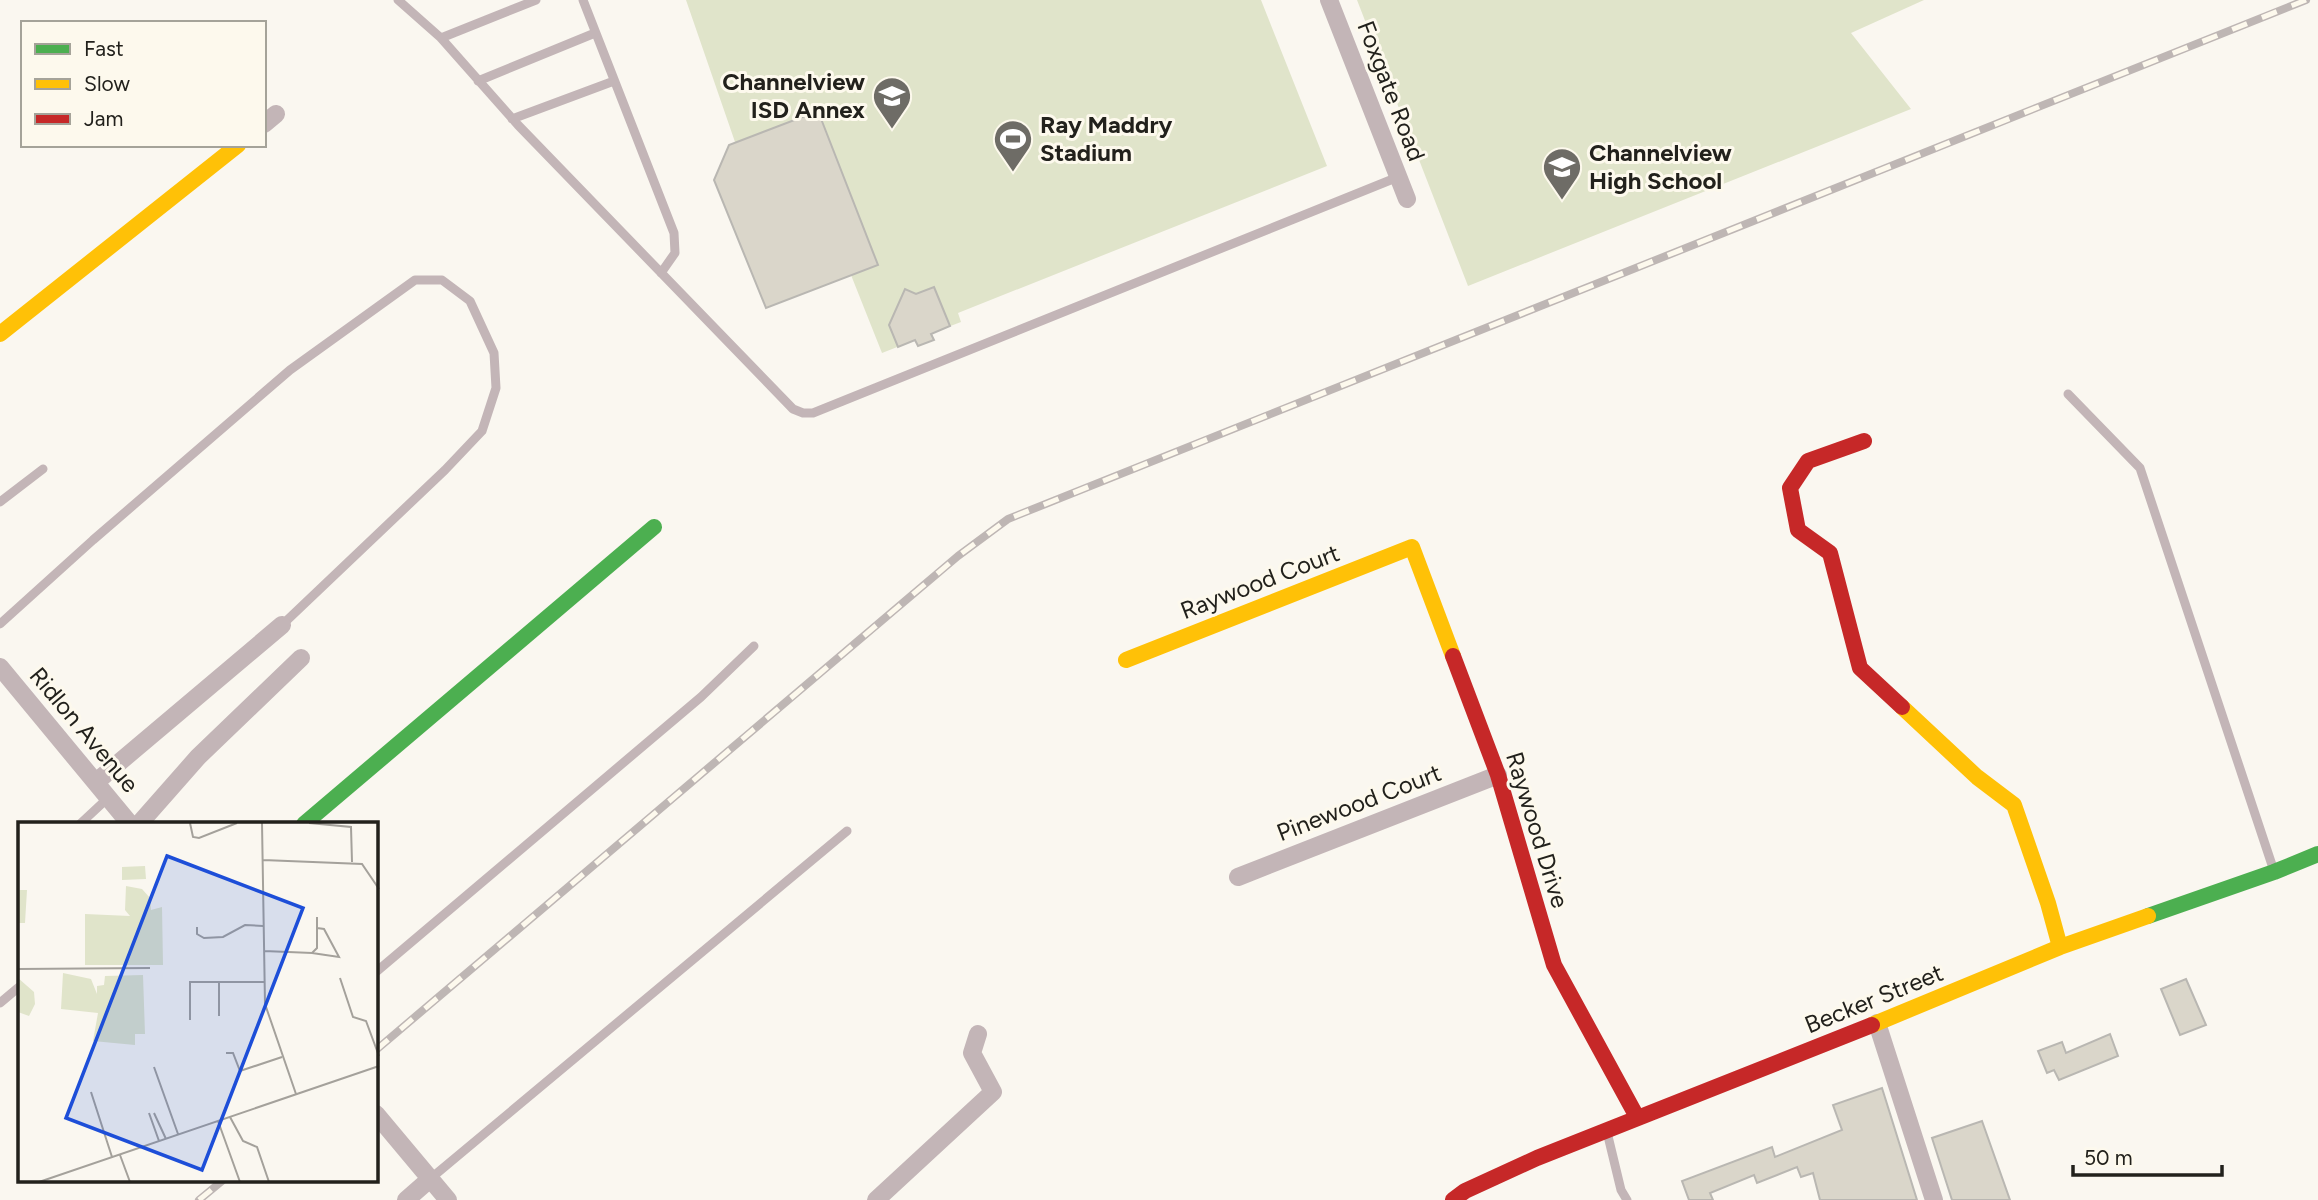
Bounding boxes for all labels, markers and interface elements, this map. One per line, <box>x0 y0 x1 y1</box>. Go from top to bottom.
street label: Foxgate Road <box>1351 17 1431 165</box>
legend <box>21 21 266 147</box>
text: Fast <box>84 36 124 61</box>
place label: Channelview ISD Annex <box>722 67 865 124</box>
text: Slow <box>84 71 130 96</box>
school or university icon: Channelview ISD Annex <box>871 75 913 130</box>
text: Jam <box>84 106 123 131</box>
place label: Ray Maddry Stadium <box>1040 110 1172 167</box>
sports icon: Ray Maddry Stadium <box>992 118 1034 173</box>
place label: Channelview High School <box>1589 138 1732 195</box>
school or university icon: Channelview High School <box>1541 146 1583 201</box>
street label: Raywood Court <box>1176 538 1343 625</box>
street label: Ridlon Avenue <box>24 661 145 798</box>
street label: Raywood Drive <box>1500 748 1575 911</box>
street label: Pinewood Court <box>1272 758 1445 847</box>
inset map <box>18 822 378 1182</box>
street label: Becker Street <box>1800 958 1947 1039</box>
scale bar <box>2073 1134 2222 1178</box>
text: 50 m <box>2084 1145 2133 1170</box>

